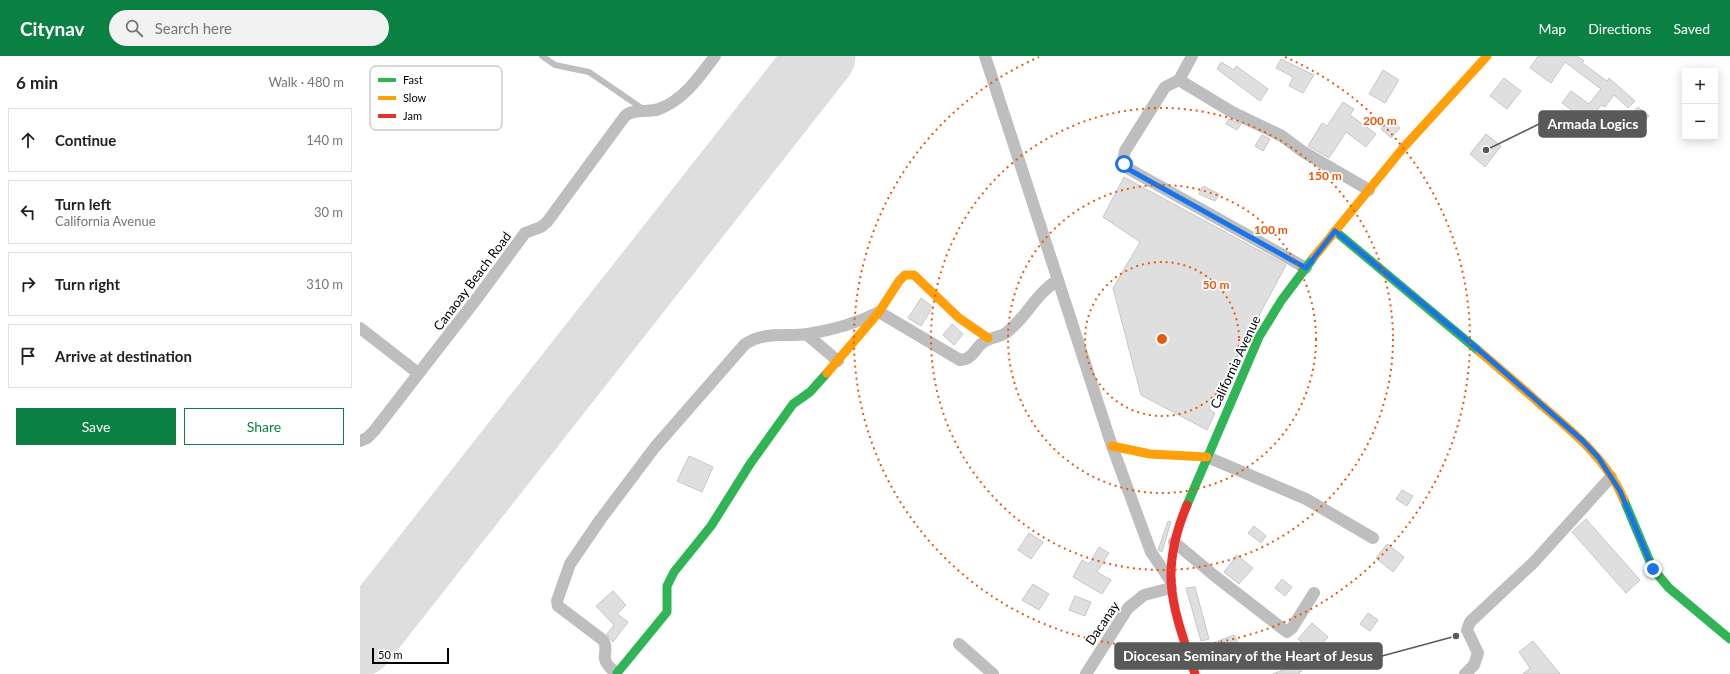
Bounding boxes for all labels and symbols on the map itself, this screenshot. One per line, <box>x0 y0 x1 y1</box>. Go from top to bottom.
legend <box>370 66 502 130</box>
text: Fast <box>403 73 423 86</box>
text: Slow <box>403 91 427 104</box>
text: Jam <box>403 109 422 122</box>
callout: Armada Logics <box>1539 111 1646 137</box>
text: 200 m <box>1363 113 1397 128</box>
text: Armada Logics <box>1547 115 1638 132</box>
route start <box>1115 155 1133 173</box>
text: 150 m <box>1308 168 1342 183</box>
text: 100 m <box>1254 222 1288 237</box>
street label: Canaoay Beach Road <box>430 228 514 334</box>
text: 50 m <box>1203 277 1229 292</box>
street label: California Avenue <box>1207 313 1264 411</box>
centre of rings <box>1155 332 1169 346</box>
route end <box>1644 560 1662 578</box>
street label: Dacanay <box>1082 598 1123 648</box>
callout: Diocesan Seminary of the Heart of Jesus <box>1115 643 1382 669</box>
scale bar <box>372 646 449 665</box>
text: Diocesan Seminary of the Heart of Jesus <box>1123 647 1373 664</box>

